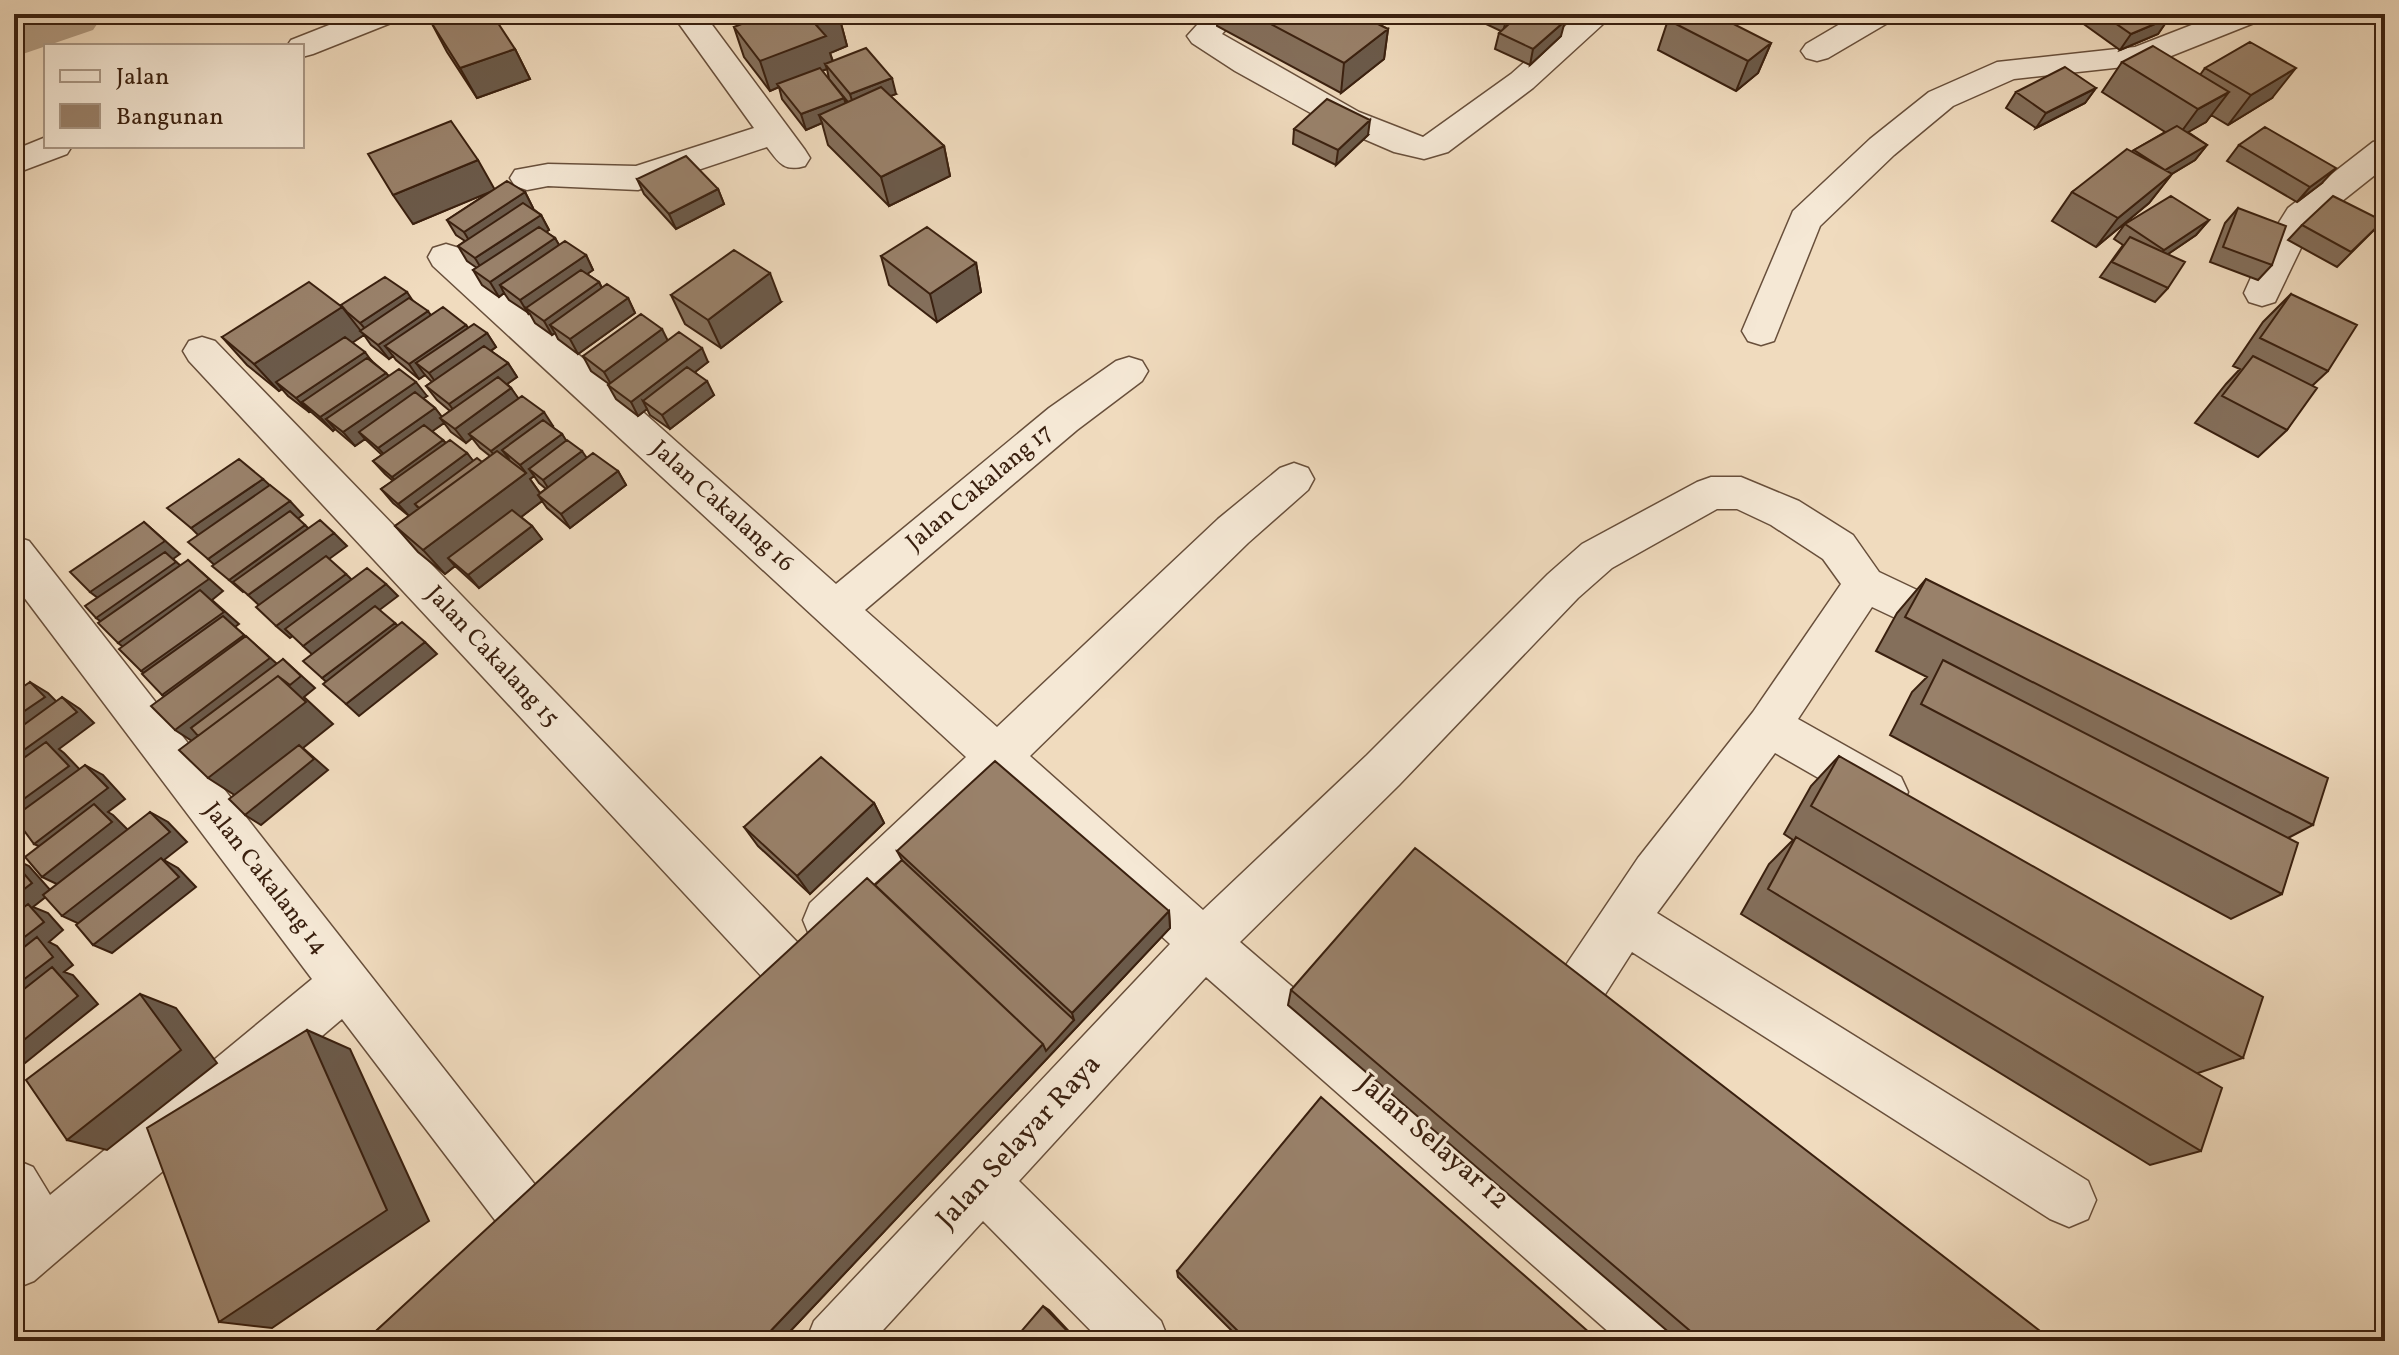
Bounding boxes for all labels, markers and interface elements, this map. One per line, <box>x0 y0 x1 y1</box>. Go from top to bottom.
legend <box>44 44 304 148</box>
text: Jalan <box>116 61 169 95</box>
text: Bangunan <box>116 101 224 135</box>
street label: Jalan Cakalang 17 <box>899 416 1061 560</box>
street label: Jalan Cakalang 16 <box>643 433 801 581</box>
street label: Jalan Cakalang 15 <box>417 579 567 735</box>
street label: Jalan Cakalang 14 <box>195 796 335 962</box>
street label: Jalan Selayar Raya <box>928 1046 1110 1238</box>
street label: Jalan Selayar 12 <box>1348 1065 1518 1219</box>

